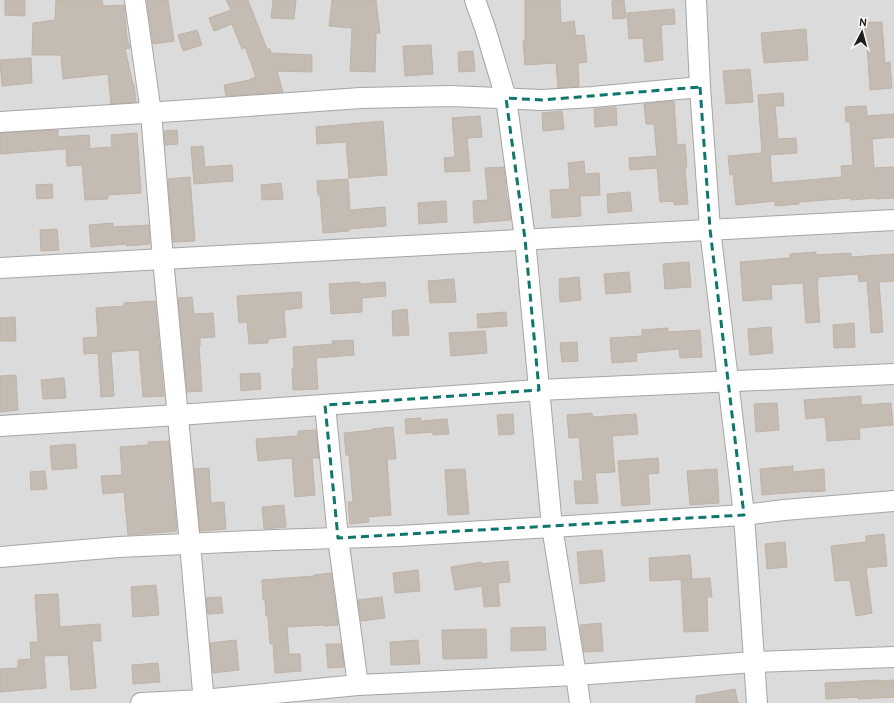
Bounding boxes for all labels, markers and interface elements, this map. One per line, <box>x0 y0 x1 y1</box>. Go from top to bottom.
north arrow <box>842 12 882 52</box>
text: N <box>858 15 868 29</box>

